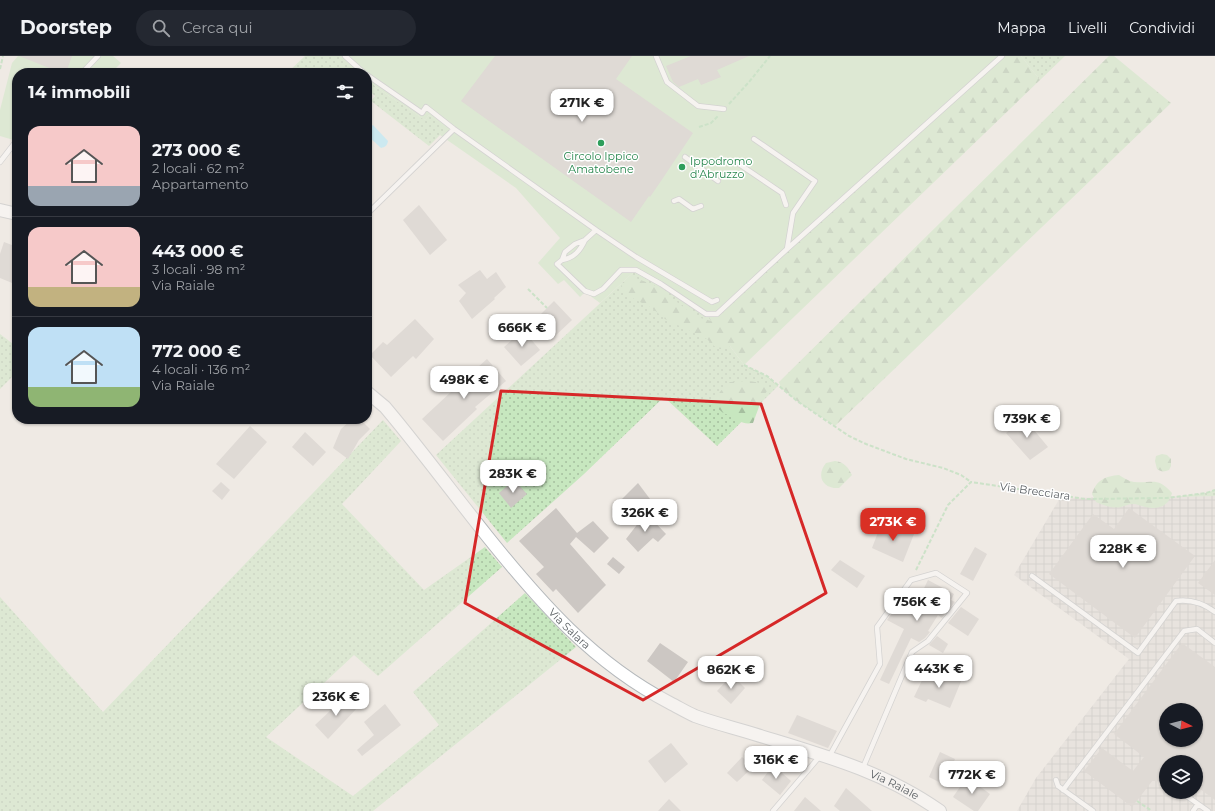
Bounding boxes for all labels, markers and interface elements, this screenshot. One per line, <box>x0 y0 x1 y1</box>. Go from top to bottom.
search box <box>136 10 416 46</box>
text: Doorstep <box>20 16 112 39</box>
icon: search <box>150 17 172 39</box>
text: Cerca qui <box>182 18 253 37</box>
text: Mappa <box>997 19 1046 37</box>
text: Livelli <box>1068 19 1107 37</box>
text: Condividi <box>1129 19 1195 37</box>
icon: filters <box>334 81 356 103</box>
text: 14 immobili <box>28 82 130 102</box>
pin: 271K € <box>549 89 615 123</box>
text: 271K € <box>560 94 604 110</box>
marker: Circolo Ippico Amatobene <box>596 138 606 148</box>
text: 273 000 € <box>152 140 241 160</box>
icon: home <box>60 142 108 190</box>
place label: Circolo Ippico Amatobene <box>564 149 639 176</box>
place label: Ippodromo d'Abruzzo <box>690 154 752 181</box>
text: 2 locali · 62 m² <box>152 160 245 176</box>
marker: Ippodromo d'Abruzzo <box>677 162 687 172</box>
text: Appartamento <box>152 176 248 192</box>
text: 443 000 € <box>152 241 243 261</box>
icon: home <box>60 243 108 291</box>
text: 3 locali · 98 m² <box>152 261 245 277</box>
text: Via Raiale <box>152 277 215 293</box>
pin: 666K € <box>489 314 555 348</box>
text: 666K € <box>498 319 546 335</box>
text: 772 000 € <box>152 341 241 361</box>
icon: home <box>60 343 108 391</box>
text: 4 locali · 136 m² <box>152 361 250 377</box>
pin: 498K € <box>431 366 497 400</box>
text: 498K € <box>439 371 489 387</box>
text: Via Raiale <box>152 377 215 393</box>
pin: 739K € <box>994 405 1060 439</box>
text: 739K € <box>1003 410 1051 426</box>
pin: 283K € <box>480 460 546 494</box>
text: 283K € <box>489 465 537 481</box>
street label: Via Brecciara <box>999 479 1071 503</box>
pin: 326K € <box>612 499 678 533</box>
text: 326K € <box>621 504 669 520</box>
pin: 273K € <box>860 508 926 542</box>
text: 273K € <box>869 513 917 529</box>
pin: 228K € <box>1090 535 1156 569</box>
text: 228K € <box>1099 540 1147 556</box>
pin: 756K € <box>884 588 950 622</box>
text: 756K € <box>893 593 941 609</box>
street label: Via Salara <box>545 605 593 652</box>
pin: 443K € <box>906 655 972 689</box>
pin: 862K € <box>698 656 764 690</box>
text: 443K € <box>914 660 964 676</box>
text: 862K € <box>707 661 755 677</box>
pin: 236K € <box>303 683 369 717</box>
text: 236K € <box>312 688 360 704</box>
north arrow <box>1159 703 1203 747</box>
map controls <box>1159 703 1203 799</box>
pin: 316K € <box>743 746 809 780</box>
text: 316K € <box>754 751 798 767</box>
button: layers <box>1159 755 1203 799</box>
pin: 772K € <box>939 761 1005 795</box>
text: 772K € <box>948 766 996 782</box>
street label: Via Raiale <box>868 767 922 803</box>

